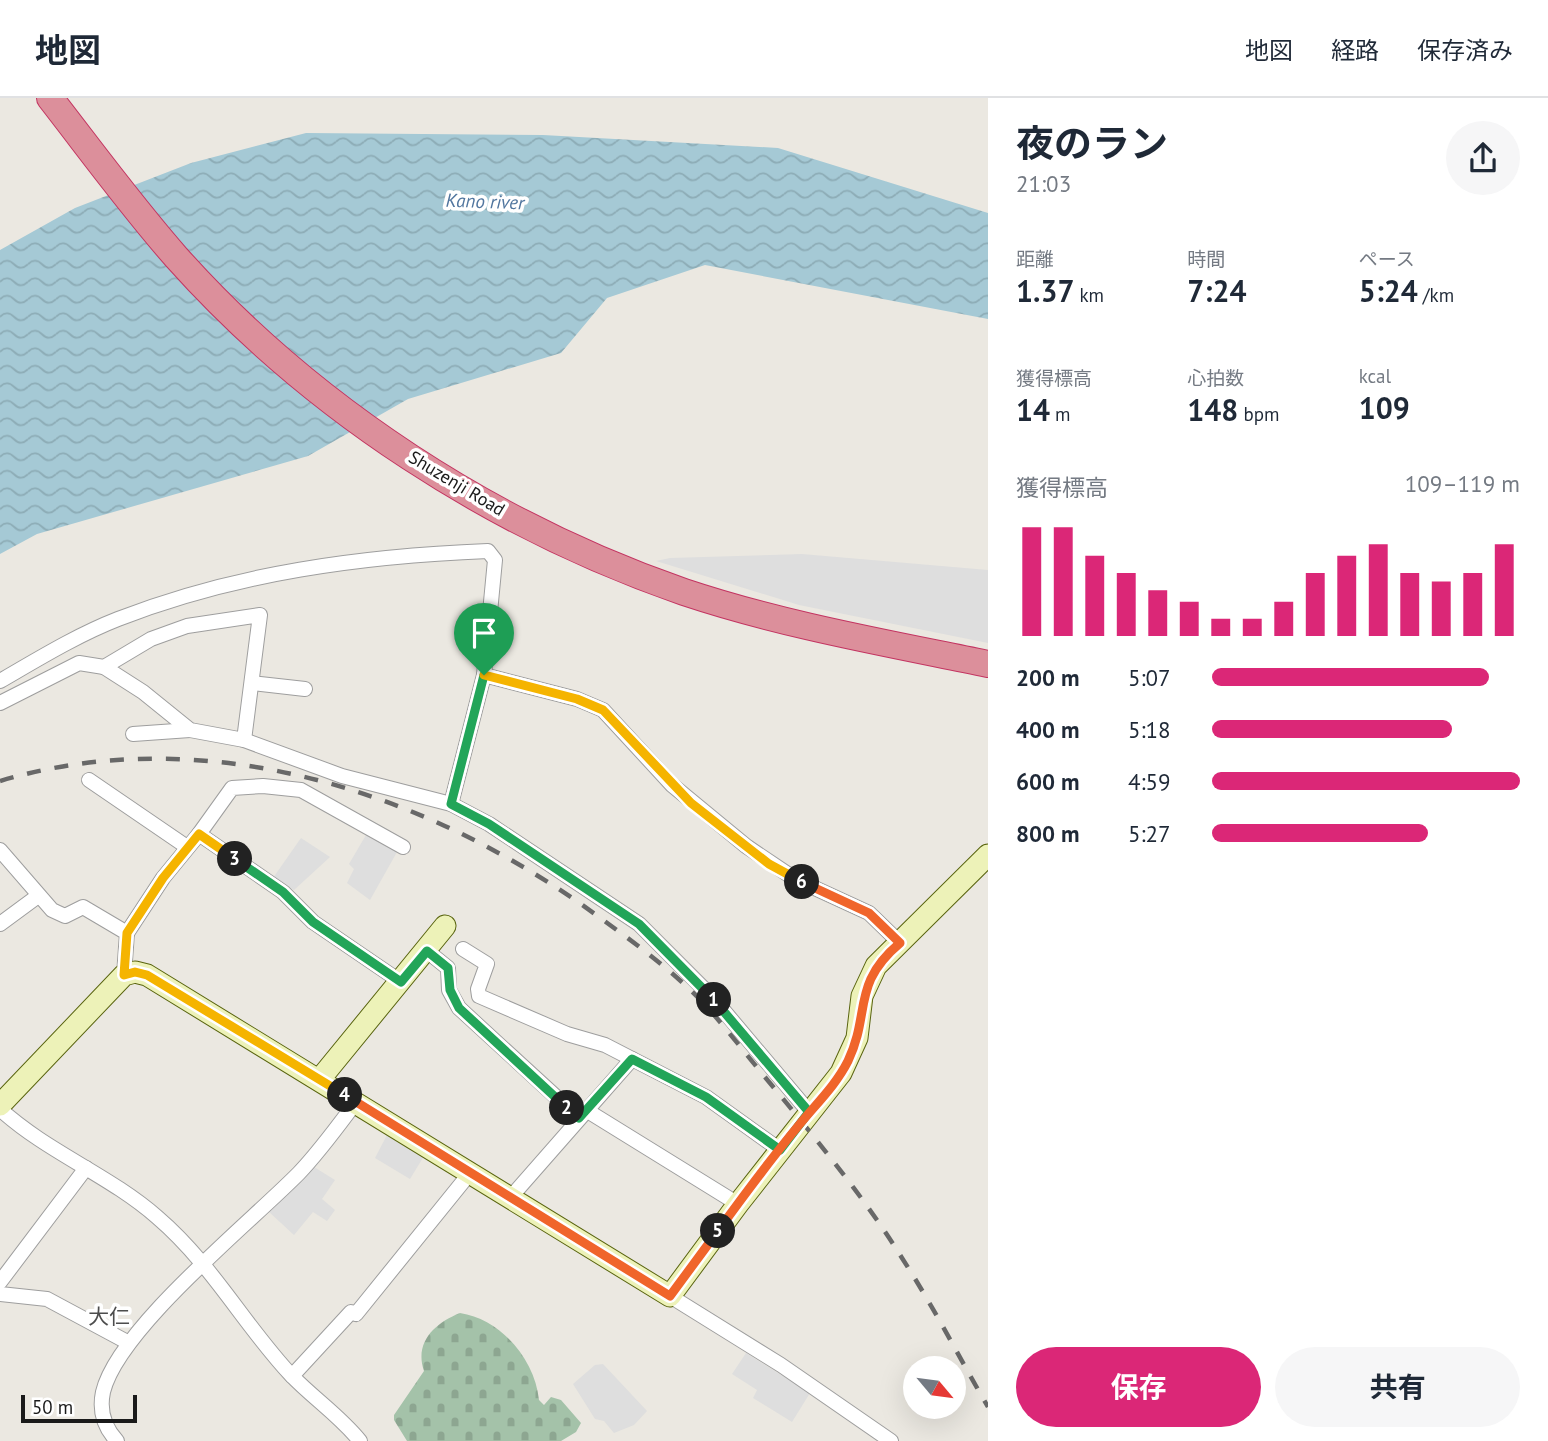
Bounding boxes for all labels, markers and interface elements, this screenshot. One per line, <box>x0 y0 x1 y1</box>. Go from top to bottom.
text: 地図 <box>35 28 101 71</box>
text: 地図 <box>1245 35 1293 66</box>
text: 経路 <box>1331 35 1379 66</box>
text: 保存済み <box>1417 35 1513 66</box>
text: 夜のラン <box>1016 118 1168 167</box>
button: share <box>1446 121 1520 195</box>
text: 21:03 <box>1016 169 1071 198</box>
water label: Kano river <box>445 188 526 214</box>
text: 距離 <box>1016 247 1054 271</box>
text: 時間 <box>1187 247 1225 271</box>
text: ペース <box>1359 247 1415 271</box>
text: 1.37 <box>1016 271 1074 310</box>
text: 7:24 <box>1187 271 1246 310</box>
text: 5:24 <box>1359 271 1418 310</box>
text: km <box>1074 283 1104 307</box>
text: /km <box>1418 283 1454 307</box>
text: kcal <box>1359 364 1391 388</box>
text: 獲得標高 <box>1016 366 1092 390</box>
text: 心拍数 <box>1187 366 1244 390</box>
text: 109 <box>1359 388 1410 427</box>
text: 14 <box>1016 390 1050 429</box>
text: 148 <box>1187 390 1238 429</box>
text: m <box>1050 402 1071 426</box>
text: bpm <box>1238 402 1279 426</box>
street label: Shuzenji Road <box>405 445 509 521</box>
text: 109–119 m <box>1405 469 1520 498</box>
text: 獲得標高 <box>1016 473 1108 502</box>
pin <box>454 603 514 675</box>
icon: arrive <box>465 614 503 652</box>
text: 200 m <box>1016 663 1079 692</box>
text: 5:07 <box>1128 663 1171 692</box>
text: 400 m <box>1016 715 1079 744</box>
text: 5:18 <box>1128 715 1171 744</box>
text: 600 m <box>1016 767 1079 796</box>
text: 4:59 <box>1128 767 1171 796</box>
text: 800 m <box>1016 819 1079 848</box>
text: 5:27 <box>1128 819 1171 848</box>
pin: 3 <box>218 842 252 876</box>
text: 3 <box>229 846 240 870</box>
pin: 6 <box>784 864 820 900</box>
text: 6 <box>796 869 807 893</box>
pin: 1 <box>696 982 732 1018</box>
text: 1 <box>708 987 719 1011</box>
pin: 4 <box>328 1077 362 1112</box>
text: 4 <box>339 1082 350 1106</box>
pin: 2 <box>550 1090 584 1126</box>
text: 2 <box>561 1095 572 1119</box>
pin: 5 <box>700 1214 736 1248</box>
text: 5 <box>712 1218 723 1242</box>
district label: 大仁 <box>88 1303 130 1330</box>
button: 保存 <box>1016 1347 1261 1427</box>
button: 共有 <box>1275 1347 1520 1427</box>
north arrow <box>903 1356 966 1419</box>
map controls <box>903 1356 966 1419</box>
scale bar <box>21 1392 136 1424</box>
text: 50 m <box>32 1395 73 1419</box>

